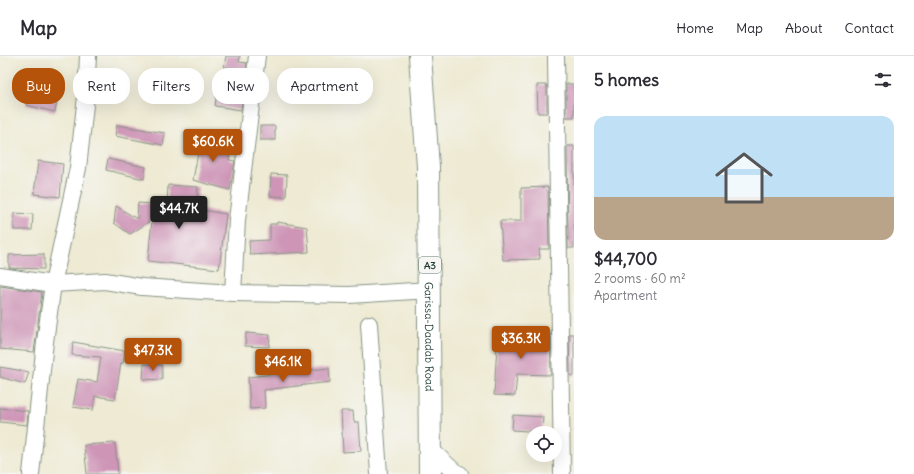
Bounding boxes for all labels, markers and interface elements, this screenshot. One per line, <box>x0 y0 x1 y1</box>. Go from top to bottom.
text: Map <box>20 16 57 40</box>
text: Home <box>676 19 714 37</box>
text: Map <box>736 19 763 37</box>
text: About <box>785 19 823 37</box>
text: Contact <box>845 19 894 37</box>
chip: Buy <box>12 68 65 104</box>
chip: Rent <box>73 68 130 104</box>
chip: Filters <box>138 68 204 104</box>
chip: New <box>212 68 269 104</box>
chip: Apartment <box>277 68 373 104</box>
text: 5 homes <box>594 69 659 91</box>
icon: filters <box>872 69 894 91</box>
pin: $60.6K <box>180 129 246 163</box>
text: $60.6K <box>192 133 234 150</box>
icon: home <box>708 142 780 214</box>
pin: $44.7K <box>146 196 212 230</box>
text: $44.7K <box>159 200 199 217</box>
text: $44,700 <box>594 248 657 270</box>
road number: A3 <box>419 257 441 273</box>
text: 2 rooms · 60 m² <box>594 270 686 287</box>
street label: Garissa-Daadab Road <box>422 282 436 392</box>
text: Apartment <box>594 287 657 304</box>
pin: $36.3K <box>488 326 554 360</box>
text: $36.3K <box>501 330 541 347</box>
pin: $47.3K <box>120 338 186 372</box>
text: $47.3K <box>133 342 173 359</box>
pin: $46.1K <box>250 349 316 383</box>
text: $46.1K <box>264 353 302 370</box>
map controls <box>526 426 562 462</box>
button: locate <box>526 426 562 462</box>

